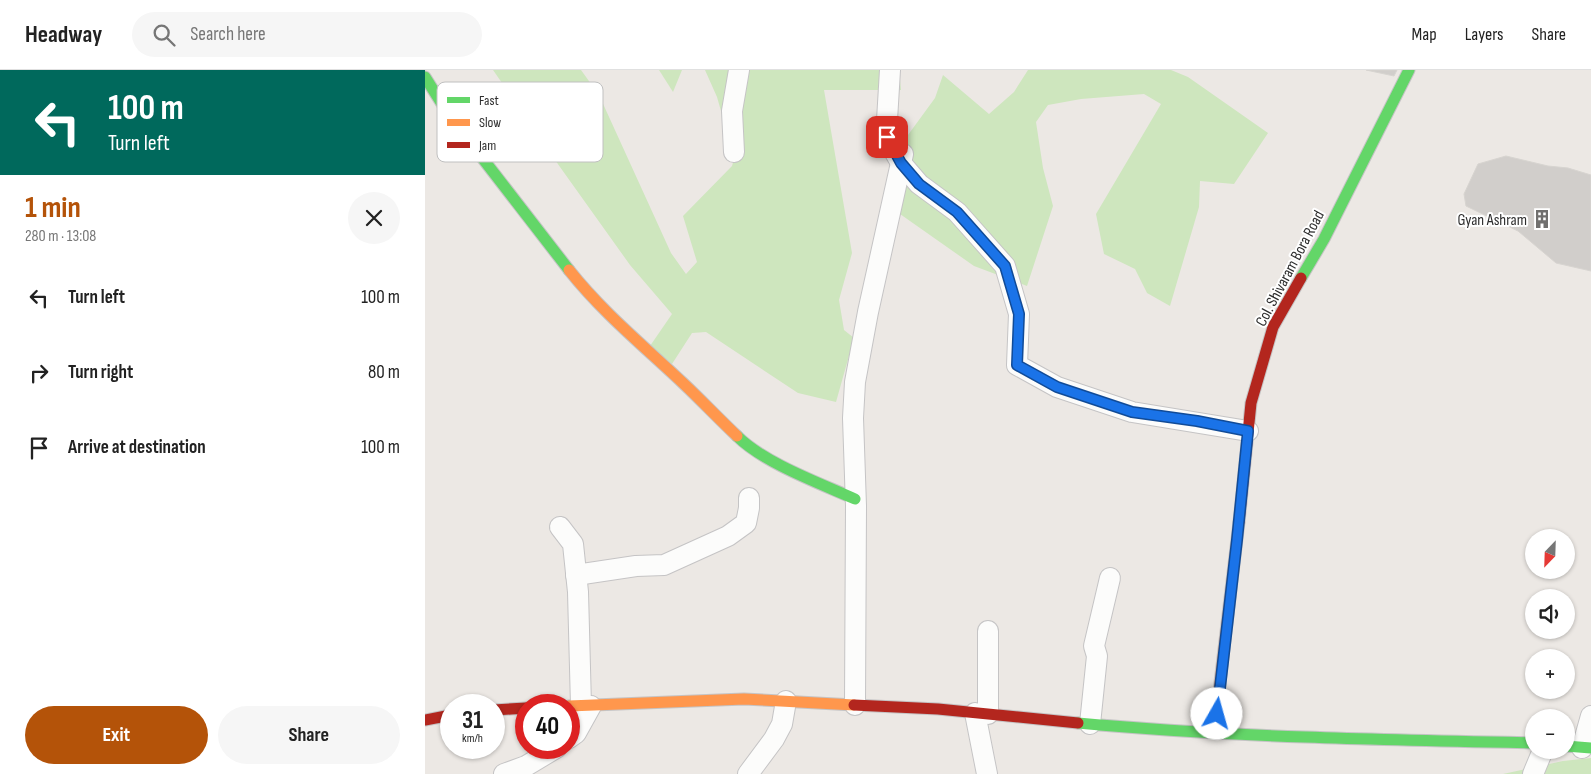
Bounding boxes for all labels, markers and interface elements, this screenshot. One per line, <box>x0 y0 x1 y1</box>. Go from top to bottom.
search box <box>132 12 482 57</box>
text: Headway <box>25 20 102 49</box>
icon: search <box>150 21 178 49</box>
text: Search here <box>190 23 266 46</box>
text: Map <box>1412 24 1437 45</box>
text: Layers <box>1465 24 1504 45</box>
text: Share <box>1532 24 1566 45</box>
legend <box>437 82 603 162</box>
text: 100 m <box>108 87 184 130</box>
icon: left <box>25 90 90 155</box>
text: Fast <box>479 92 499 109</box>
text: Slow <box>479 114 501 131</box>
pin <box>866 116 908 158</box>
icon: arrive <box>873 123 901 151</box>
text: Turn left <box>108 130 170 157</box>
text: Jam <box>478 137 496 154</box>
text: 1 min <box>25 190 81 226</box>
button: close <box>348 192 400 244</box>
street label: Col. Shivaram Bora Road <box>1252 208 1329 330</box>
building icon: Gyan Ashram <box>1531 208 1553 230</box>
place label: Gyan Ashram <box>1457 211 1527 230</box>
text: 280 m · 13:08 <box>25 227 96 246</box>
icon: left <box>25 284 53 312</box>
text: Turn left <box>68 286 125 309</box>
text: 100 m <box>361 286 400 309</box>
icon: right <box>25 359 53 387</box>
text: Turn right <box>68 361 133 384</box>
text: 80 m <box>368 361 400 384</box>
icon: arrive <box>25 434 53 462</box>
text: Arrive at destination <box>68 436 206 459</box>
text: 100 m <box>361 436 400 459</box>
north arrow <box>1525 529 1575 579</box>
map controls <box>1525 529 1575 759</box>
button: sound <box>1525 589 1575 639</box>
button: + <box>1525 649 1575 699</box>
position arrow <box>1190 687 1242 739</box>
speed limit sign: 40 <box>515 694 580 759</box>
text: 31 <box>462 705 483 736</box>
button: Exit <box>25 706 208 764</box>
button: Share <box>218 706 400 764</box>
button: − <box>1525 709 1575 759</box>
text: km/h <box>462 731 483 746</box>

